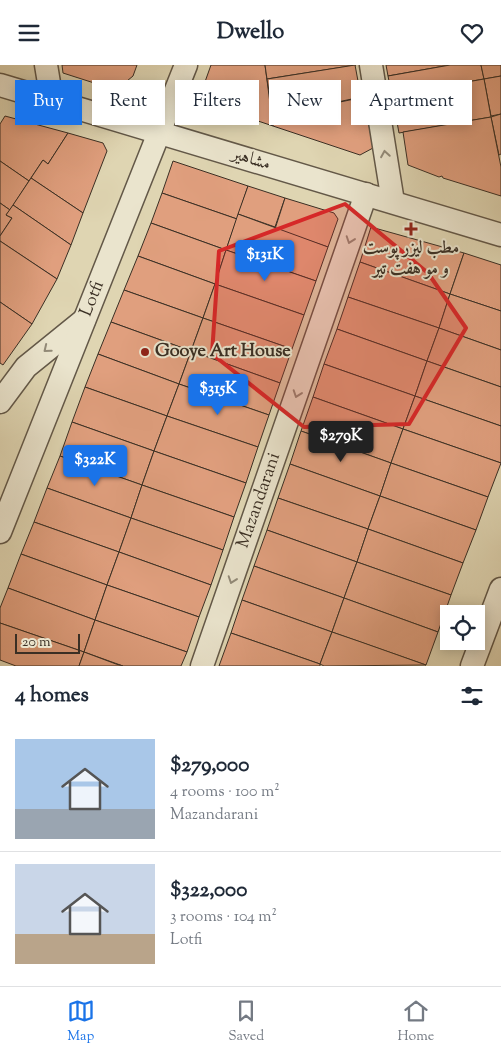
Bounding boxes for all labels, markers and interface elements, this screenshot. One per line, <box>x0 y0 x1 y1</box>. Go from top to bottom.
text: Dwello <box>217 17 284 49</box>
icon: menu <box>15 19 43 47</box>
icon: heart <box>458 19 486 47</box>
chip: Buy <box>15 80 82 125</box>
chip: Rent <box>92 80 165 125</box>
chip: Filters <box>175 80 259 125</box>
chip: New <box>269 80 341 125</box>
chip: Apartment <box>351 80 472 125</box>
street label: مشاهیر <box>226 141 274 178</box>
one-way arrow <box>381 150 391 159</box>
marker: مطب لیزر پوست و مو هفت تیر <box>404 222 418 236</box>
one-way arrow <box>346 236 356 244</box>
place label: مطب لیزر پوست و مو هفت تیر <box>363 236 459 283</box>
pin: $131K <box>230 239 300 282</box>
text: $131K <box>246 244 284 267</box>
street label: Lotfi <box>74 277 112 321</box>
place label: Gooye Art House <box>155 339 291 365</box>
one-way arrow <box>44 344 53 352</box>
marker: Gooye Art House <box>139 346 151 358</box>
pin: $315K <box>183 373 253 416</box>
text: $315K <box>199 378 237 401</box>
one-way arrow <box>293 389 303 397</box>
pin: $279K <box>306 421 376 463</box>
text: $279K <box>319 425 363 448</box>
pin: $322K <box>60 445 130 487</box>
text: $322K <box>74 449 116 472</box>
street label: Mazandarani <box>231 449 288 552</box>
one-way arrow <box>228 575 238 584</box>
map controls <box>440 605 485 650</box>
button: locate <box>440 605 485 650</box>
scale bar <box>15 631 80 654</box>
text: 20 m <box>22 633 51 653</box>
text: 4 homes <box>15 681 89 711</box>
icon: filters <box>458 682 486 710</box>
text: $279,000 <box>170 751 249 781</box>
icon: home <box>55 759 115 819</box>
text: 4 rooms · 100 m² <box>170 781 280 804</box>
text: Mazandarani <box>170 804 258 827</box>
text: $322,000 <box>170 876 247 906</box>
icon: home <box>55 884 115 944</box>
text: 3 rooms · 104 m² <box>170 906 277 929</box>
text: Lotfi <box>170 929 202 952</box>
tab: Map <box>67 997 95 1047</box>
tab: Saved <box>228 997 264 1047</box>
tab: Home <box>398 997 434 1047</box>

